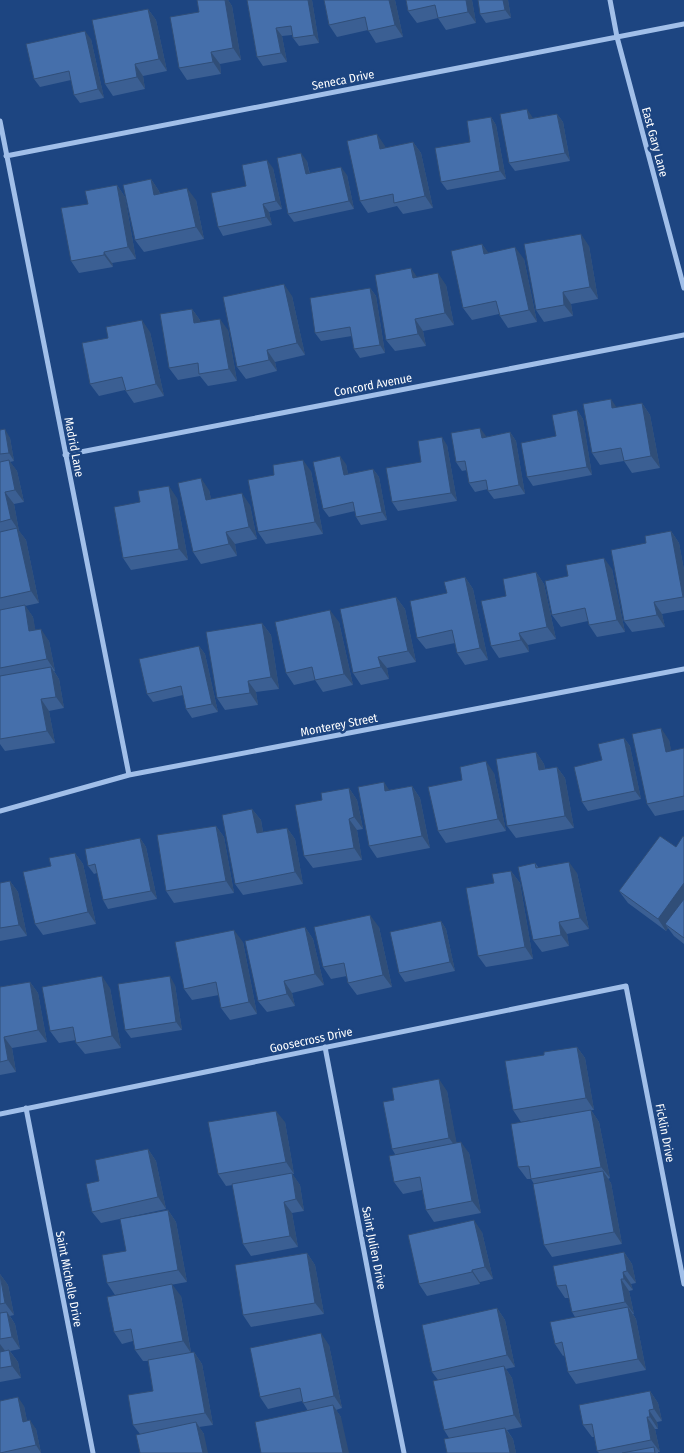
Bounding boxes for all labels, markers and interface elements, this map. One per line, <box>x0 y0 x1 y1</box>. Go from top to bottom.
street label: Seneca Drive <box>311 67 375 93</box>
street label: East Gary Lane <box>639 106 671 178</box>
street label: Concord Avenue <box>333 371 413 399</box>
street label: Madrid Lane <box>61 416 87 478</box>
street label: Monterey Street <box>299 711 379 739</box>
street label: Goosecross Drive <box>268 1024 354 1056</box>
street label: Ficklin Drive <box>652 1103 678 1164</box>
street label: Saint Julien Drive <box>359 1205 389 1291</box>
street label: Saint Michelle Drive <box>53 1230 85 1328</box>

